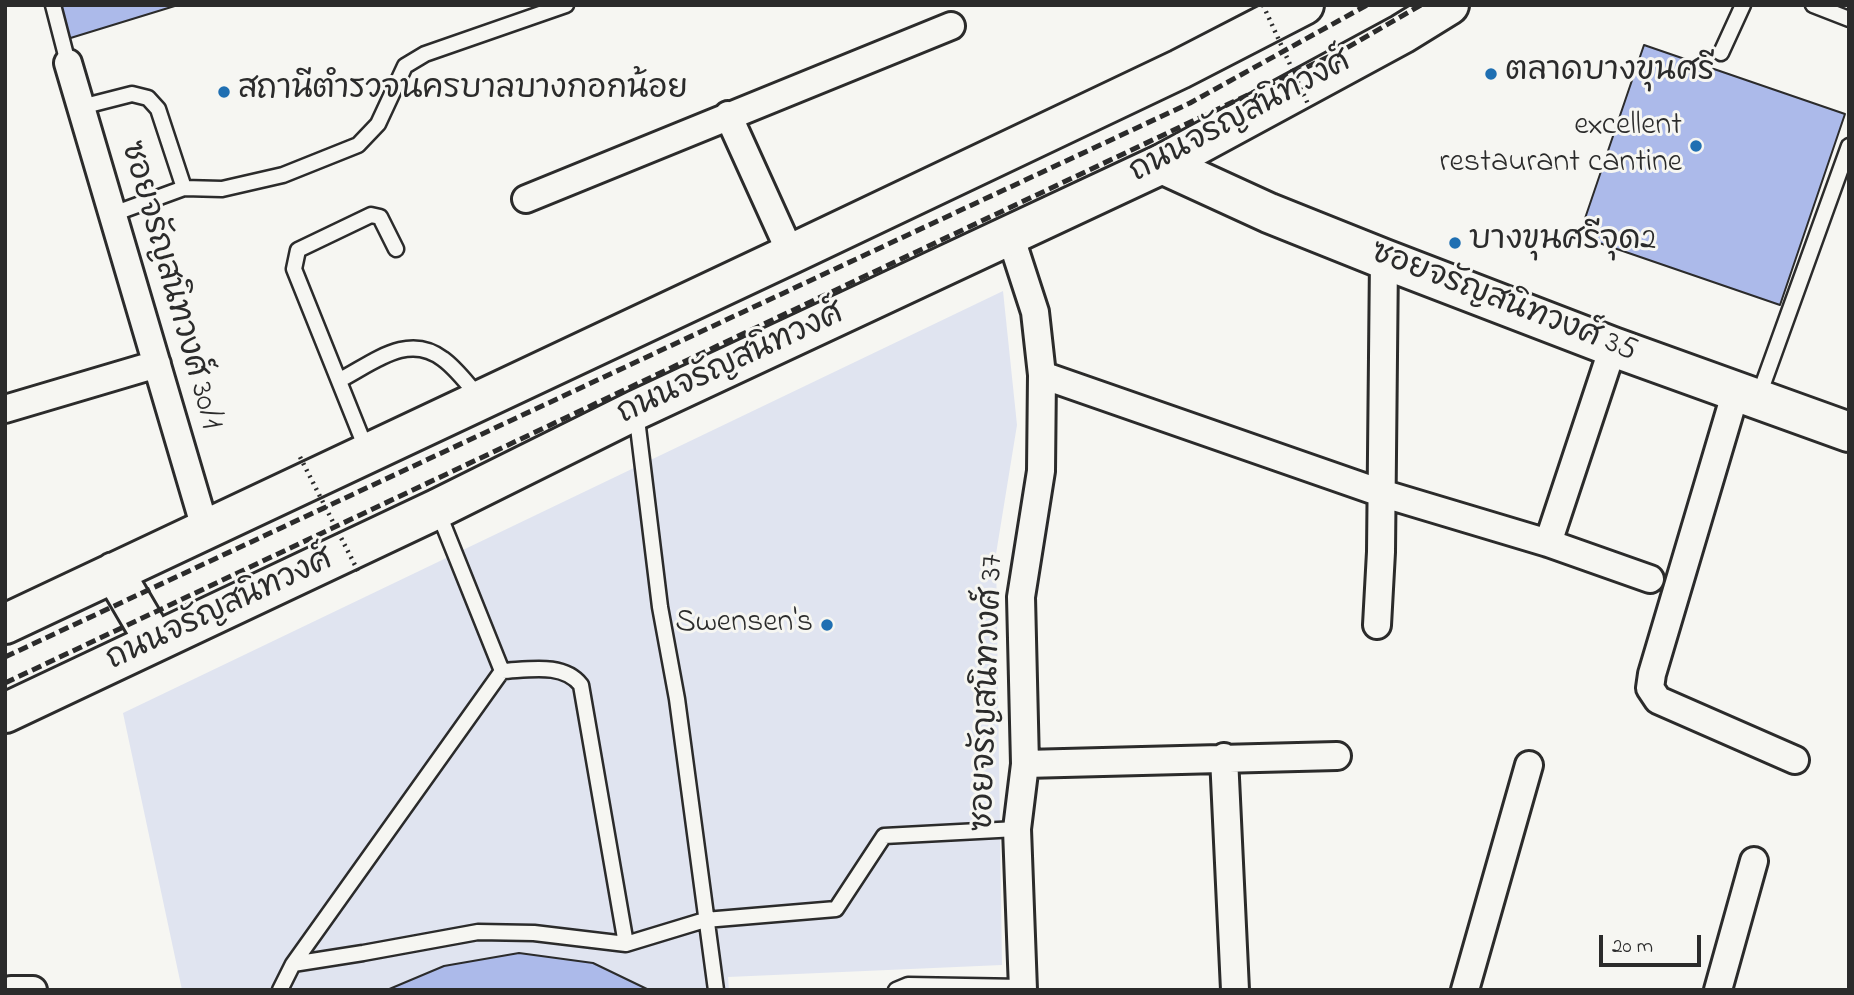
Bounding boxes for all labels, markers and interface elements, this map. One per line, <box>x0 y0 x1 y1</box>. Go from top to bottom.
street label: ถนนจรัญสนิทวงศ์ <box>1124 45 1358 193</box>
place label: ตลาดบางขุนศรี <box>1505 55 1714 93</box>
marker: ตลาดบางขุนศรี <box>1483 66 1499 82</box>
place label: สถานีตำรวจนครบาลบางกอกน้อย <box>238 73 688 111</box>
marker: สถานีตำรวจนครบาลบางกอกน้อย <box>216 84 232 100</box>
place label: excellent restaurant cantine <box>1440 109 1682 184</box>
street label: ซอยจรัญสนิทวงศ์ 30/1 <box>109 138 229 434</box>
marker: excellent restaurant cantine <box>1688 138 1704 154</box>
place label: บางขุนศรีจุด2 <box>1469 224 1656 262</box>
street label: ซอยจรัญสนิทวงศ์ 35 <box>1364 235 1642 373</box>
marker: บางขุนศรีจุด2 <box>1447 235 1463 251</box>
street label: ถนนจรัญสนิทวงศ์ <box>612 297 850 435</box>
street label: ถนนจรัญสนิทวงศ์ <box>101 543 339 681</box>
street label: ซอยจรัญสนิทวงศ์ 37 <box>966 554 1014 832</box>
place label: Swensen's <box>675 606 813 644</box>
marker: Swensen's <box>819 617 835 633</box>
scale bar <box>1602 922 1703 966</box>
text: 20 m <box>1612 932 1653 962</box>

